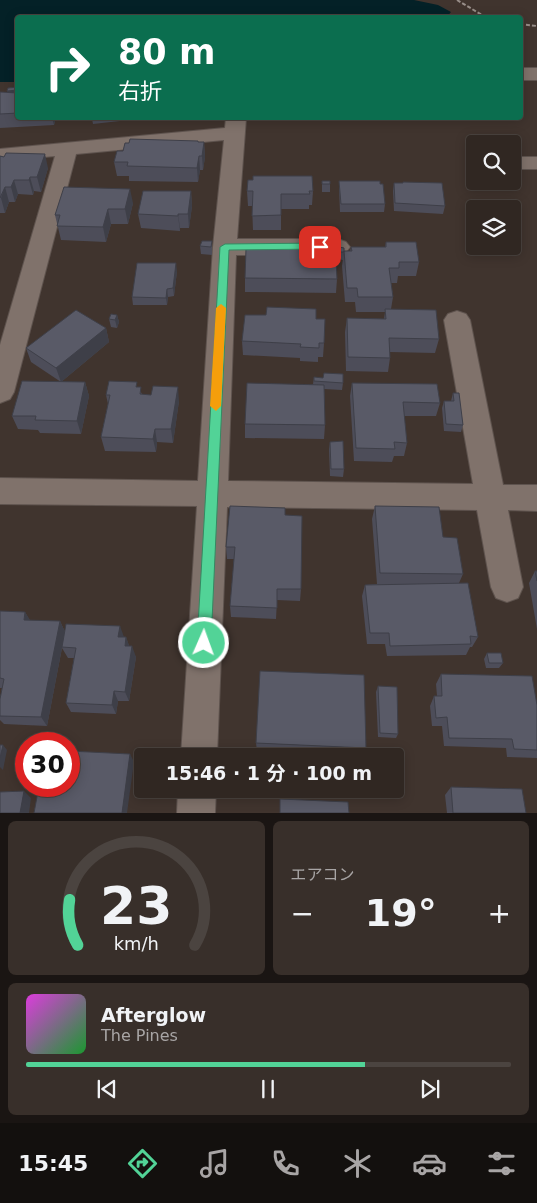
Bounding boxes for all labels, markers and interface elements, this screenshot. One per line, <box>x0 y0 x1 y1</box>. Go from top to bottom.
text: 80 m <box>118 32 215 72</box>
icon: right <box>35 35 100 100</box>
text: 右折 <box>118 79 162 104</box>
map controls <box>466 135 521 255</box>
button: search <box>466 135 521 190</box>
button: layers <box>466 200 521 255</box>
pin <box>299 226 341 268</box>
icon: arrive <box>306 233 334 261</box>
position arrow <box>177 616 229 668</box>
speed limit sign: 30 <box>15 732 80 797</box>
text: 15:46 · 1 分 · 100 m <box>166 762 372 784</box>
text: エアコン <box>291 865 355 884</box>
text: 23 <box>100 876 172 936</box>
text: 19° <box>365 891 437 935</box>
text: − <box>291 897 314 930</box>
text: + <box>488 897 511 930</box>
text: km/h <box>114 933 159 954</box>
text: Afterglow <box>101 1004 206 1026</box>
text: The Pines <box>101 1026 178 1045</box>
icon: previous <box>93 1075 121 1103</box>
icon: pause <box>254 1075 282 1103</box>
icon: next <box>416 1075 444 1103</box>
icon: directions <box>125 1146 160 1181</box>
icon: music <box>197 1146 232 1181</box>
icon: phone <box>268 1146 303 1181</box>
icon: climate <box>340 1146 375 1181</box>
icon: car <box>412 1146 447 1181</box>
icon: filters <box>484 1146 519 1181</box>
text: 15:45 <box>18 1151 88 1176</box>

